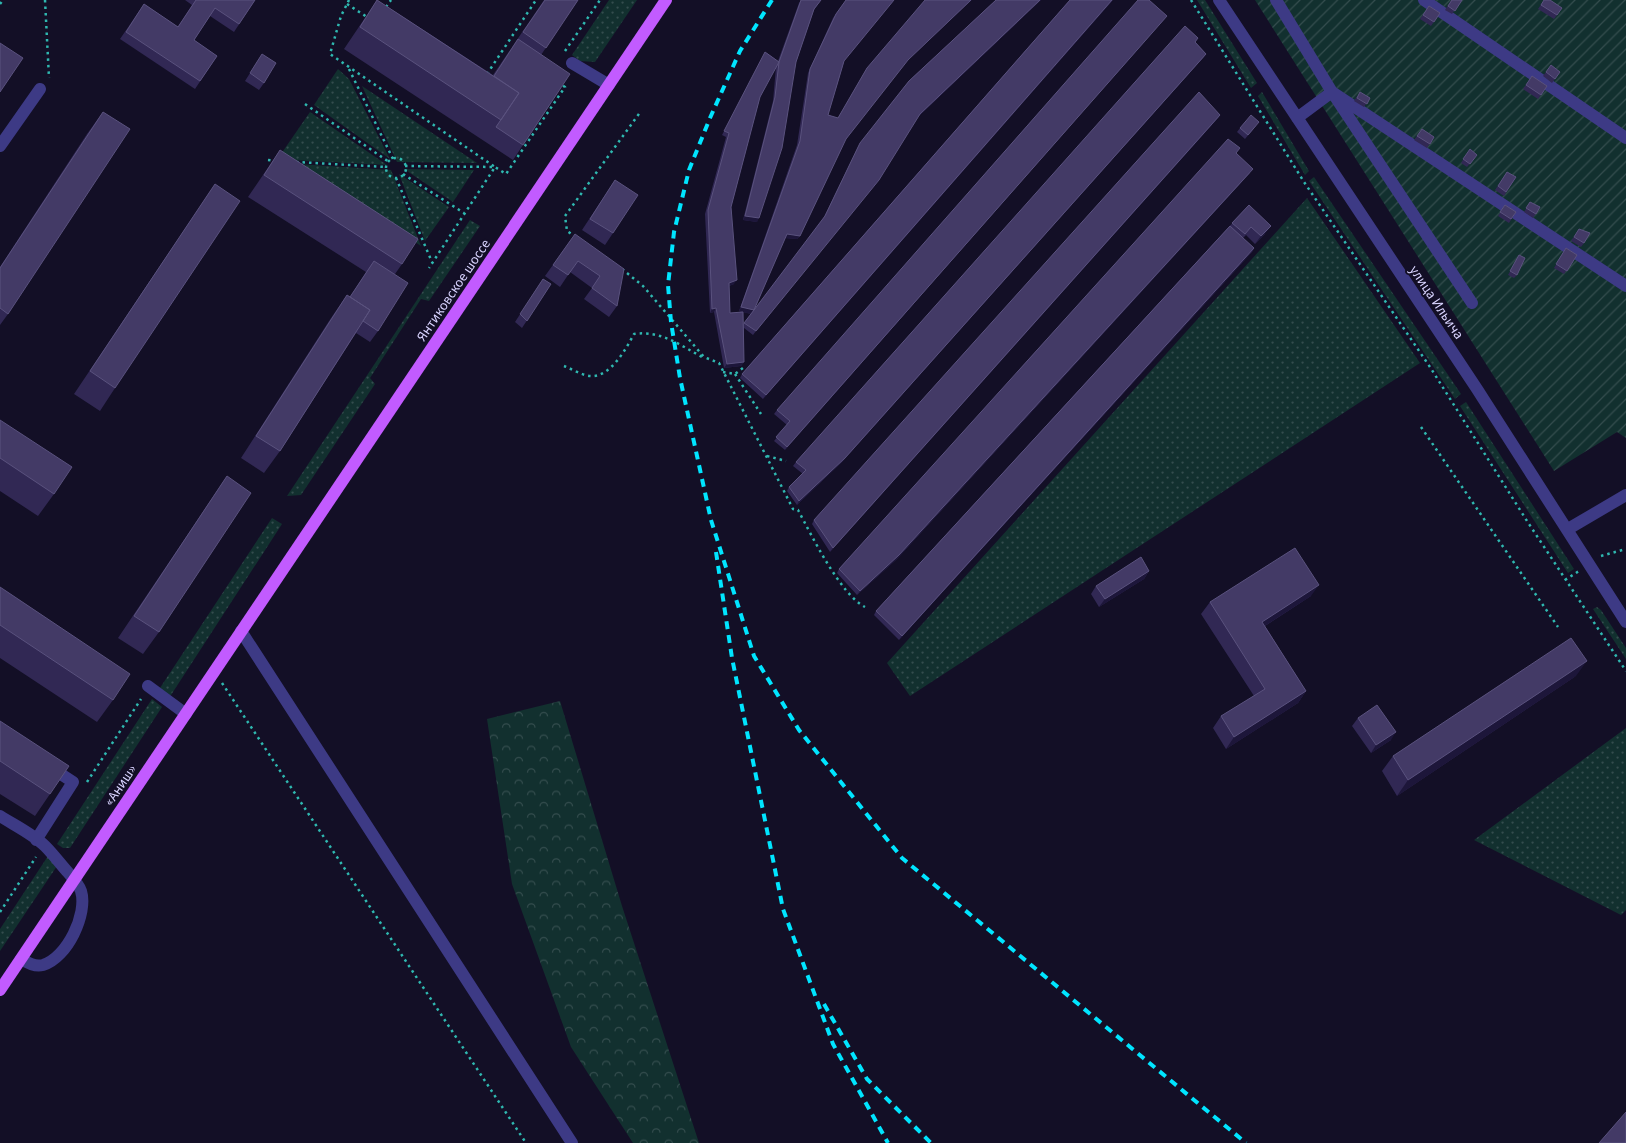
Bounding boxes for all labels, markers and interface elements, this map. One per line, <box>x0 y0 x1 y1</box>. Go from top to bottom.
street label: Янтиковское шоссе <box>412 235 496 346</box>
street label: улица Ильича <box>1404 262 1468 343</box>
street label: «Аниш» <box>100 761 142 810</box>

